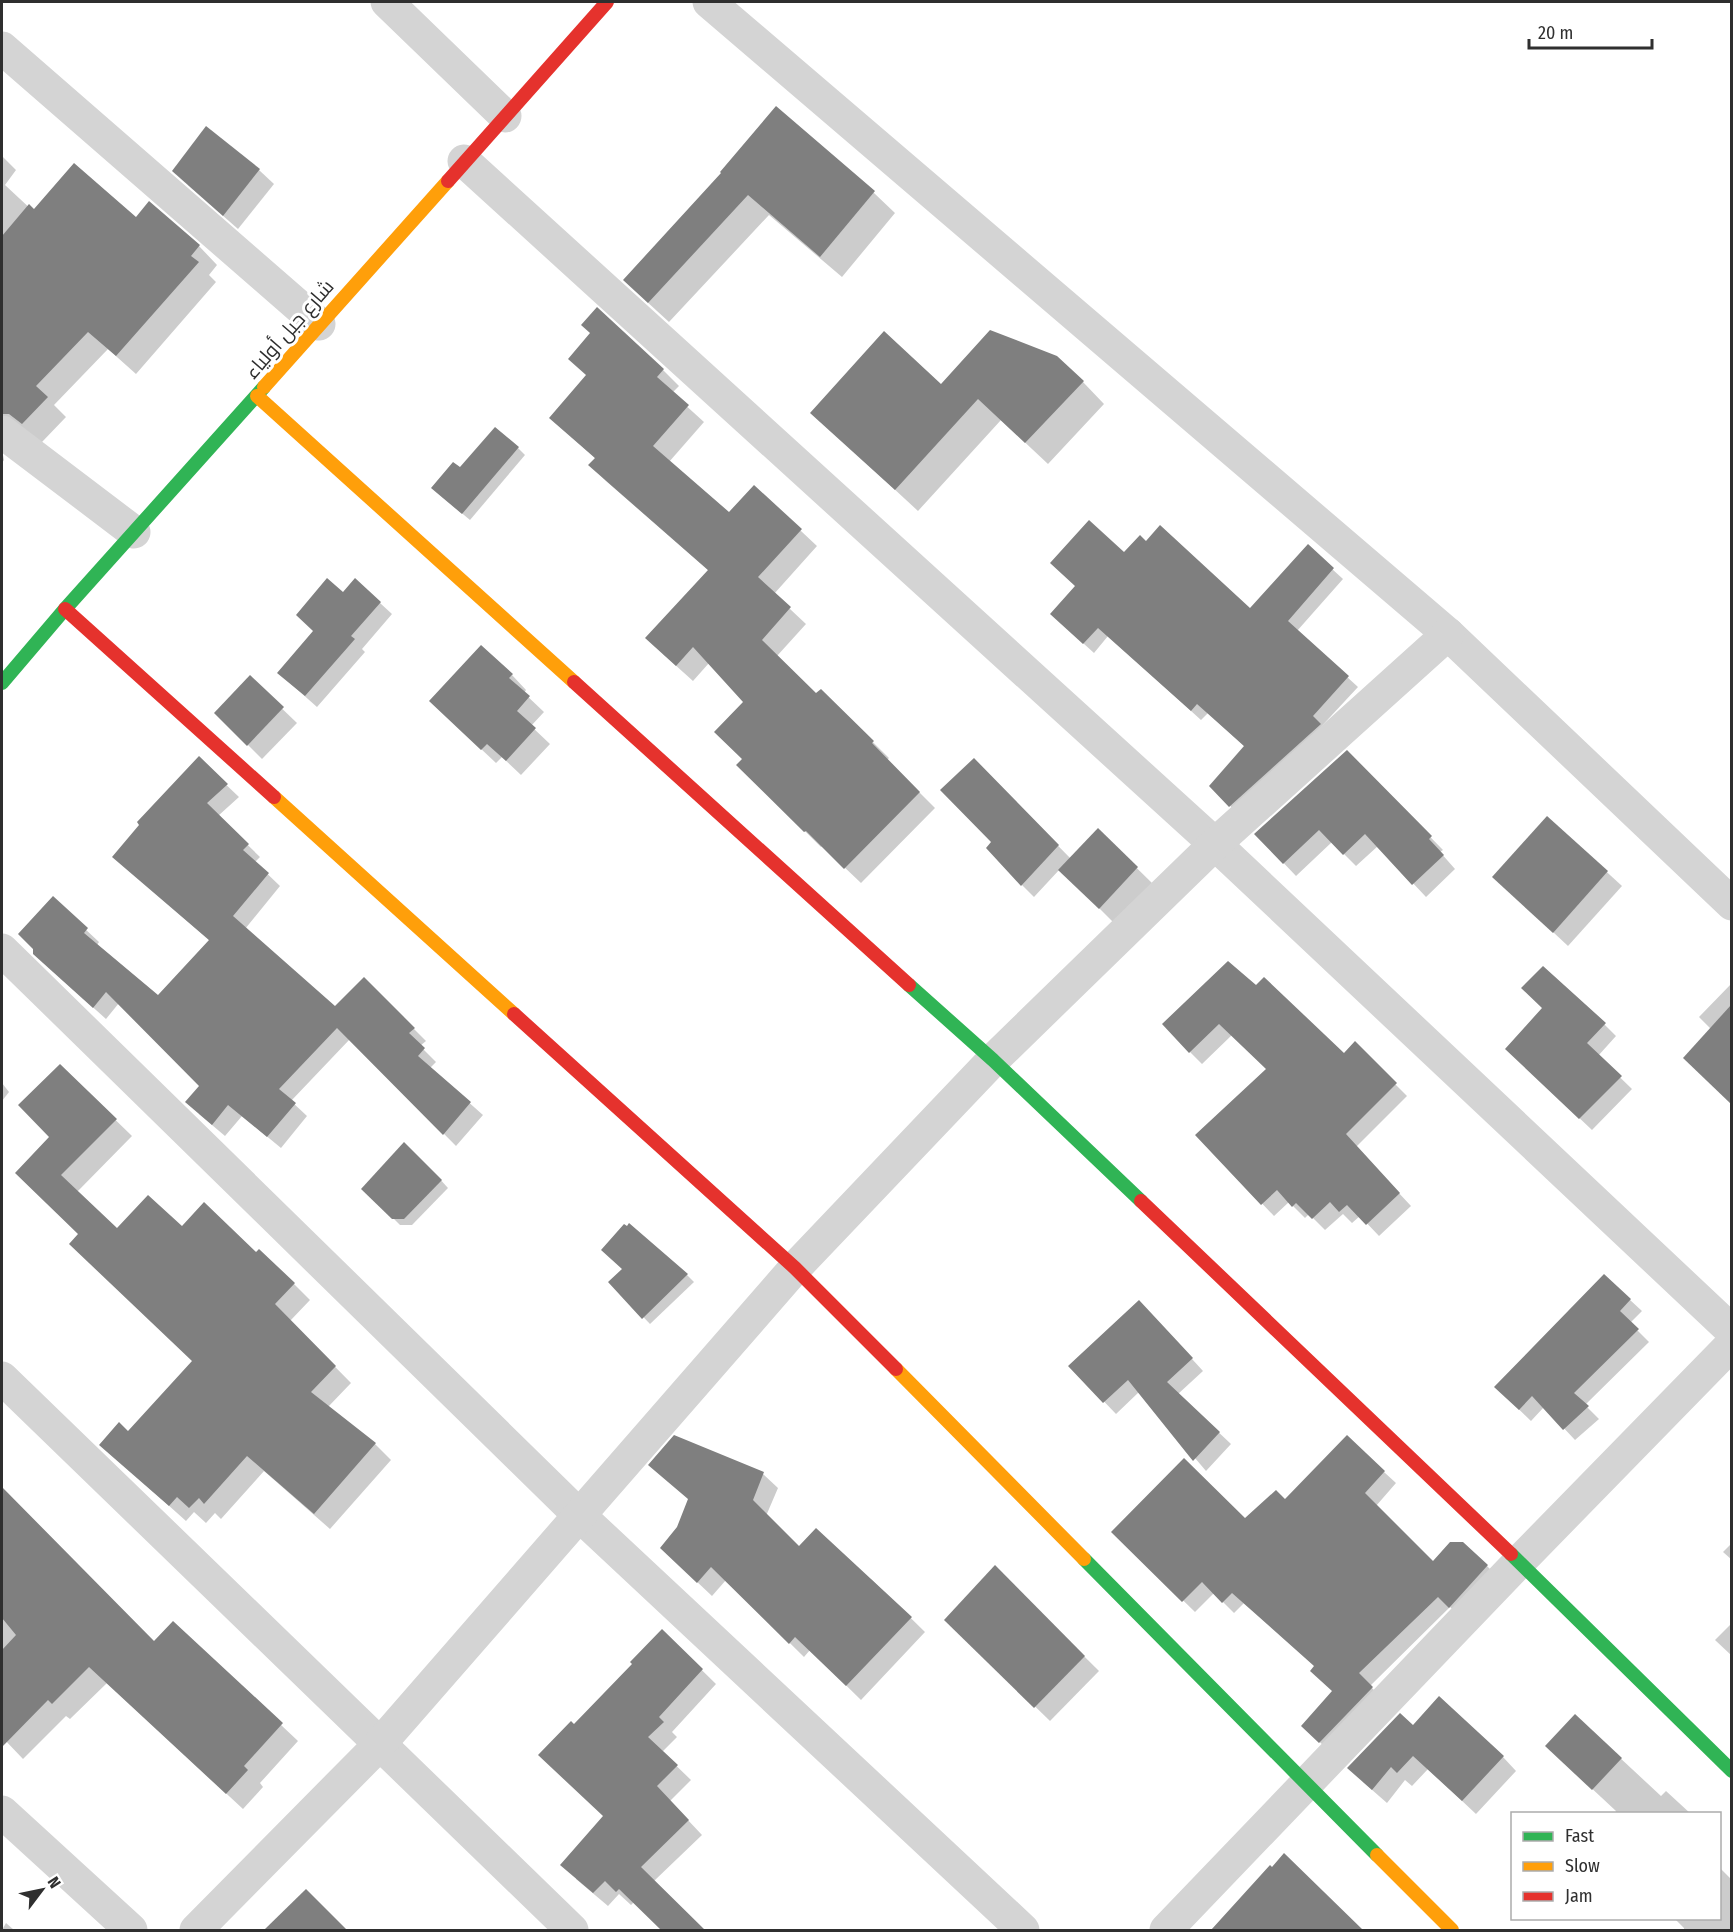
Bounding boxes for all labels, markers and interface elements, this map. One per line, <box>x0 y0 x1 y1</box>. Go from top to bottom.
scale bar <box>1529 12 1652 50</box>
text: 20 m <box>1538 22 1573 44</box>
street label: شارع جبل أولياء <box>239 275 340 385</box>
legend <box>1511 1812 1721 1920</box>
text: Fast <box>1565 1825 1594 1847</box>
text: Slow <box>1565 1855 1600 1877</box>
north arrow <box>12 1860 72 1920</box>
text: N <box>44 1873 65 1891</box>
text: Jam <box>1565 1885 1593 1907</box>

